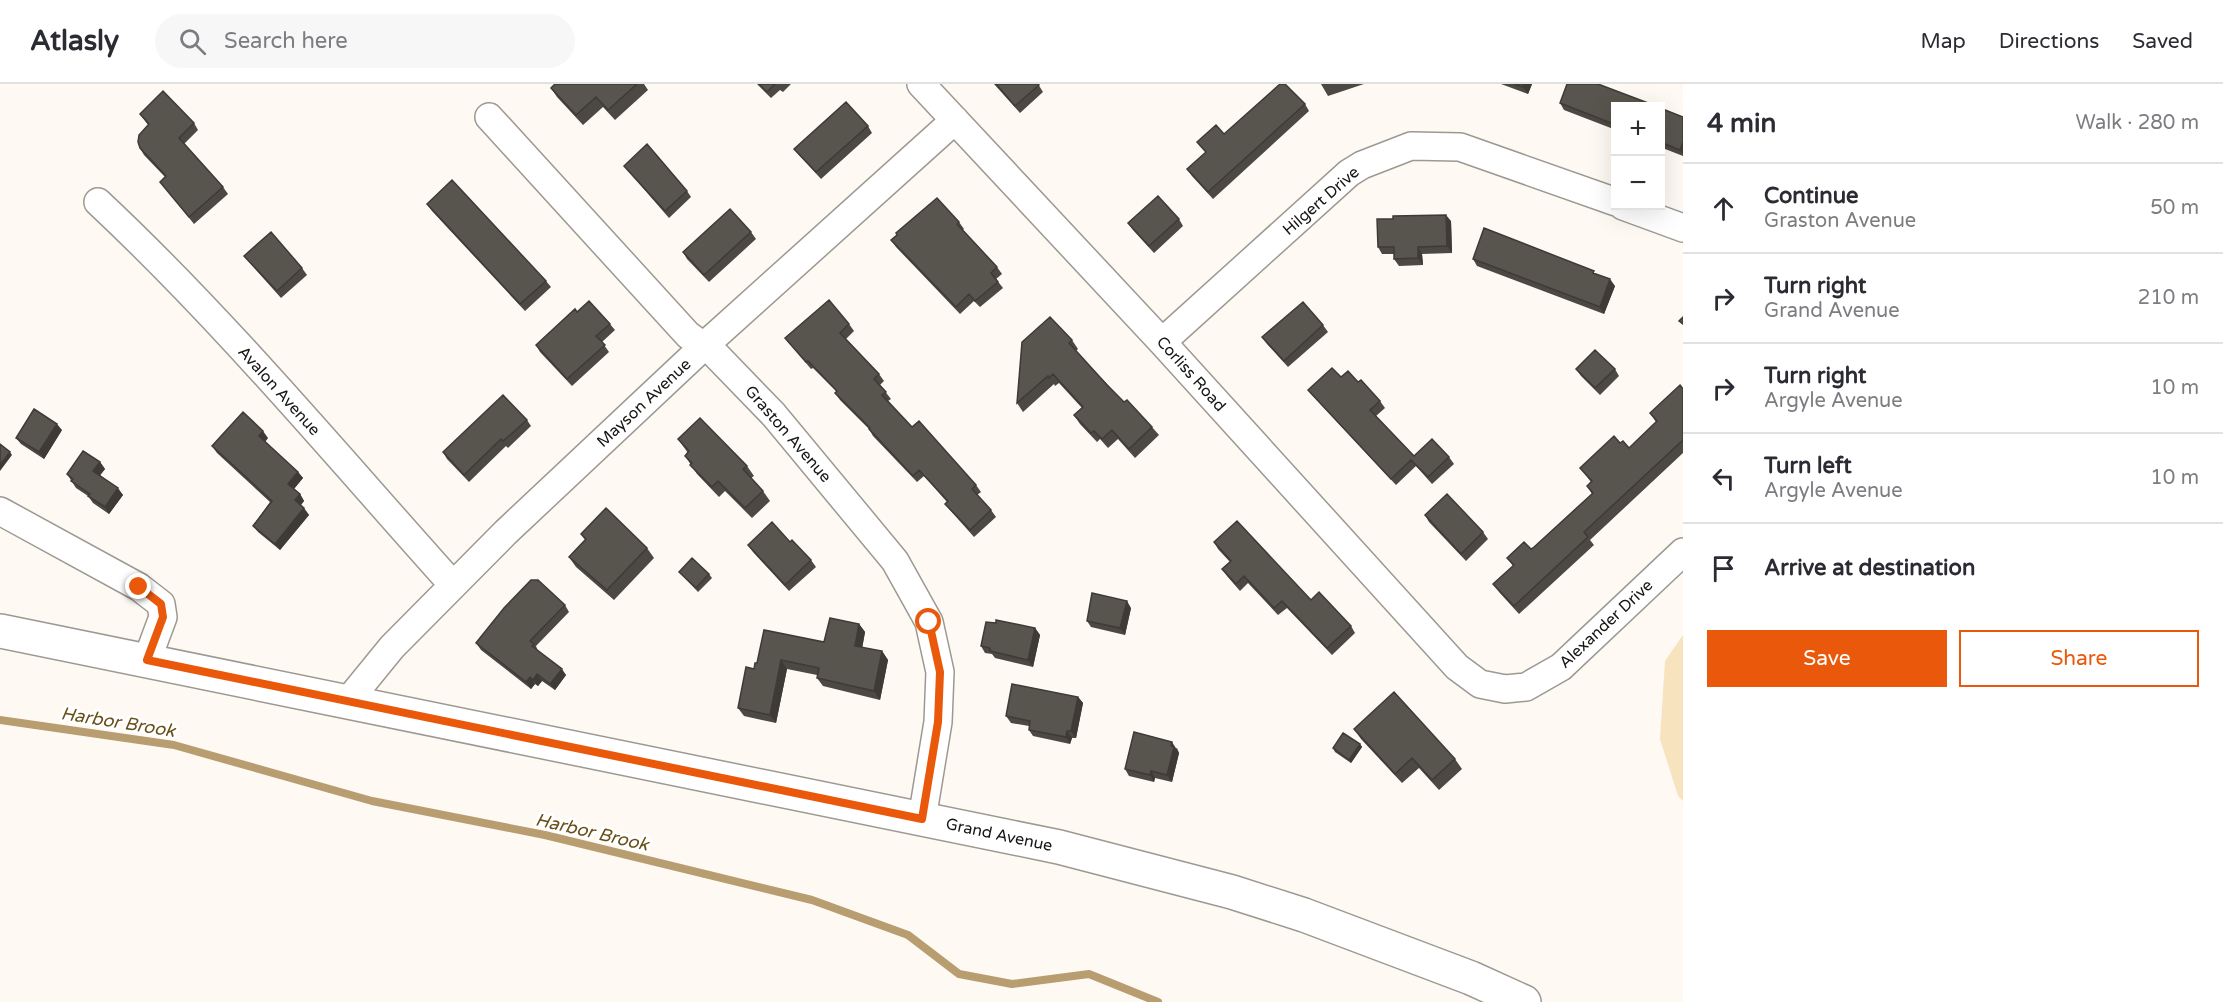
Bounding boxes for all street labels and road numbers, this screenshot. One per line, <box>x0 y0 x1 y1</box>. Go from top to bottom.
street label: Hilgert Drive <box>1279 162 1363 240</box>
street label: Corliss Road <box>1152 332 1230 416</box>
street label: Avalon Avenue <box>234 342 324 440</box>
street label: Mayson Avenue <box>593 354 695 452</box>
street label: Graston Avenue <box>741 381 835 487</box>
street label: Alexander Drive <box>1555 575 1657 673</box>
street label: Grand Avenue <box>944 814 1054 856</box>

